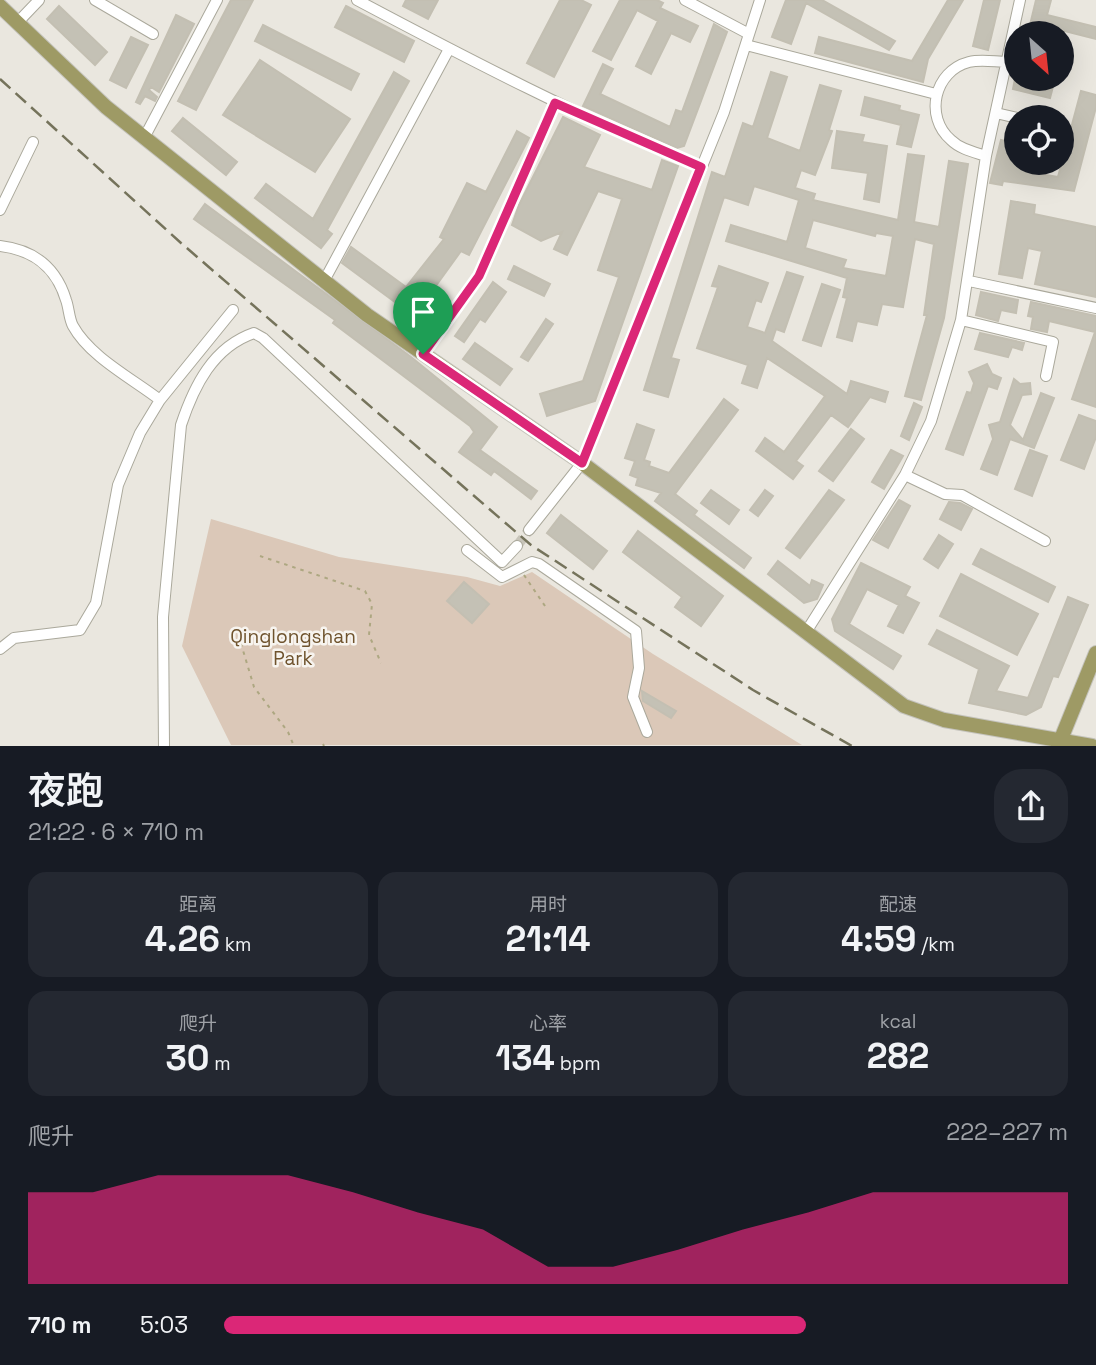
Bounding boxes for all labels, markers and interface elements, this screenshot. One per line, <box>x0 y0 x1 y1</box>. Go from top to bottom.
north arrow <box>1004 21 1074 91</box>
map controls <box>1004 21 1074 175</box>
button: locate <box>1004 105 1074 175</box>
pin <box>393 282 453 354</box>
icon: arrive <box>404 293 442 331</box>
park label: Qinglongshan Park <box>230 624 356 671</box>
text: 夜跑 <box>28 767 104 815</box>
button: share <box>994 769 1068 843</box>
text: 21:22 · 6 × 710 m <box>28 817 204 847</box>
text: 距离 <box>179 892 217 917</box>
text: 用时 <box>529 892 567 917</box>
text: 配速 <box>879 892 917 917</box>
text: 4.26 <box>145 917 220 961</box>
text: 21:14 <box>505 917 591 961</box>
text: 4:59 <box>841 917 916 961</box>
text: km <box>220 932 251 957</box>
text: /km <box>916 932 955 957</box>
text: kcal <box>880 1009 916 1034</box>
text: 爬升 <box>179 1011 217 1036</box>
text: 心率 <box>529 1011 567 1036</box>
text: 282 <box>867 1034 929 1078</box>
text: 30 <box>165 1036 209 1080</box>
text: 134 <box>495 1036 555 1080</box>
text: m <box>209 1051 231 1076</box>
text: bpm <box>555 1051 601 1076</box>
text: 222–227 m <box>946 1117 1068 1147</box>
text: 爬升 <box>28 1121 74 1151</box>
text: 710 m <box>28 1310 91 1340</box>
text: 5:03 <box>140 1310 188 1340</box>

